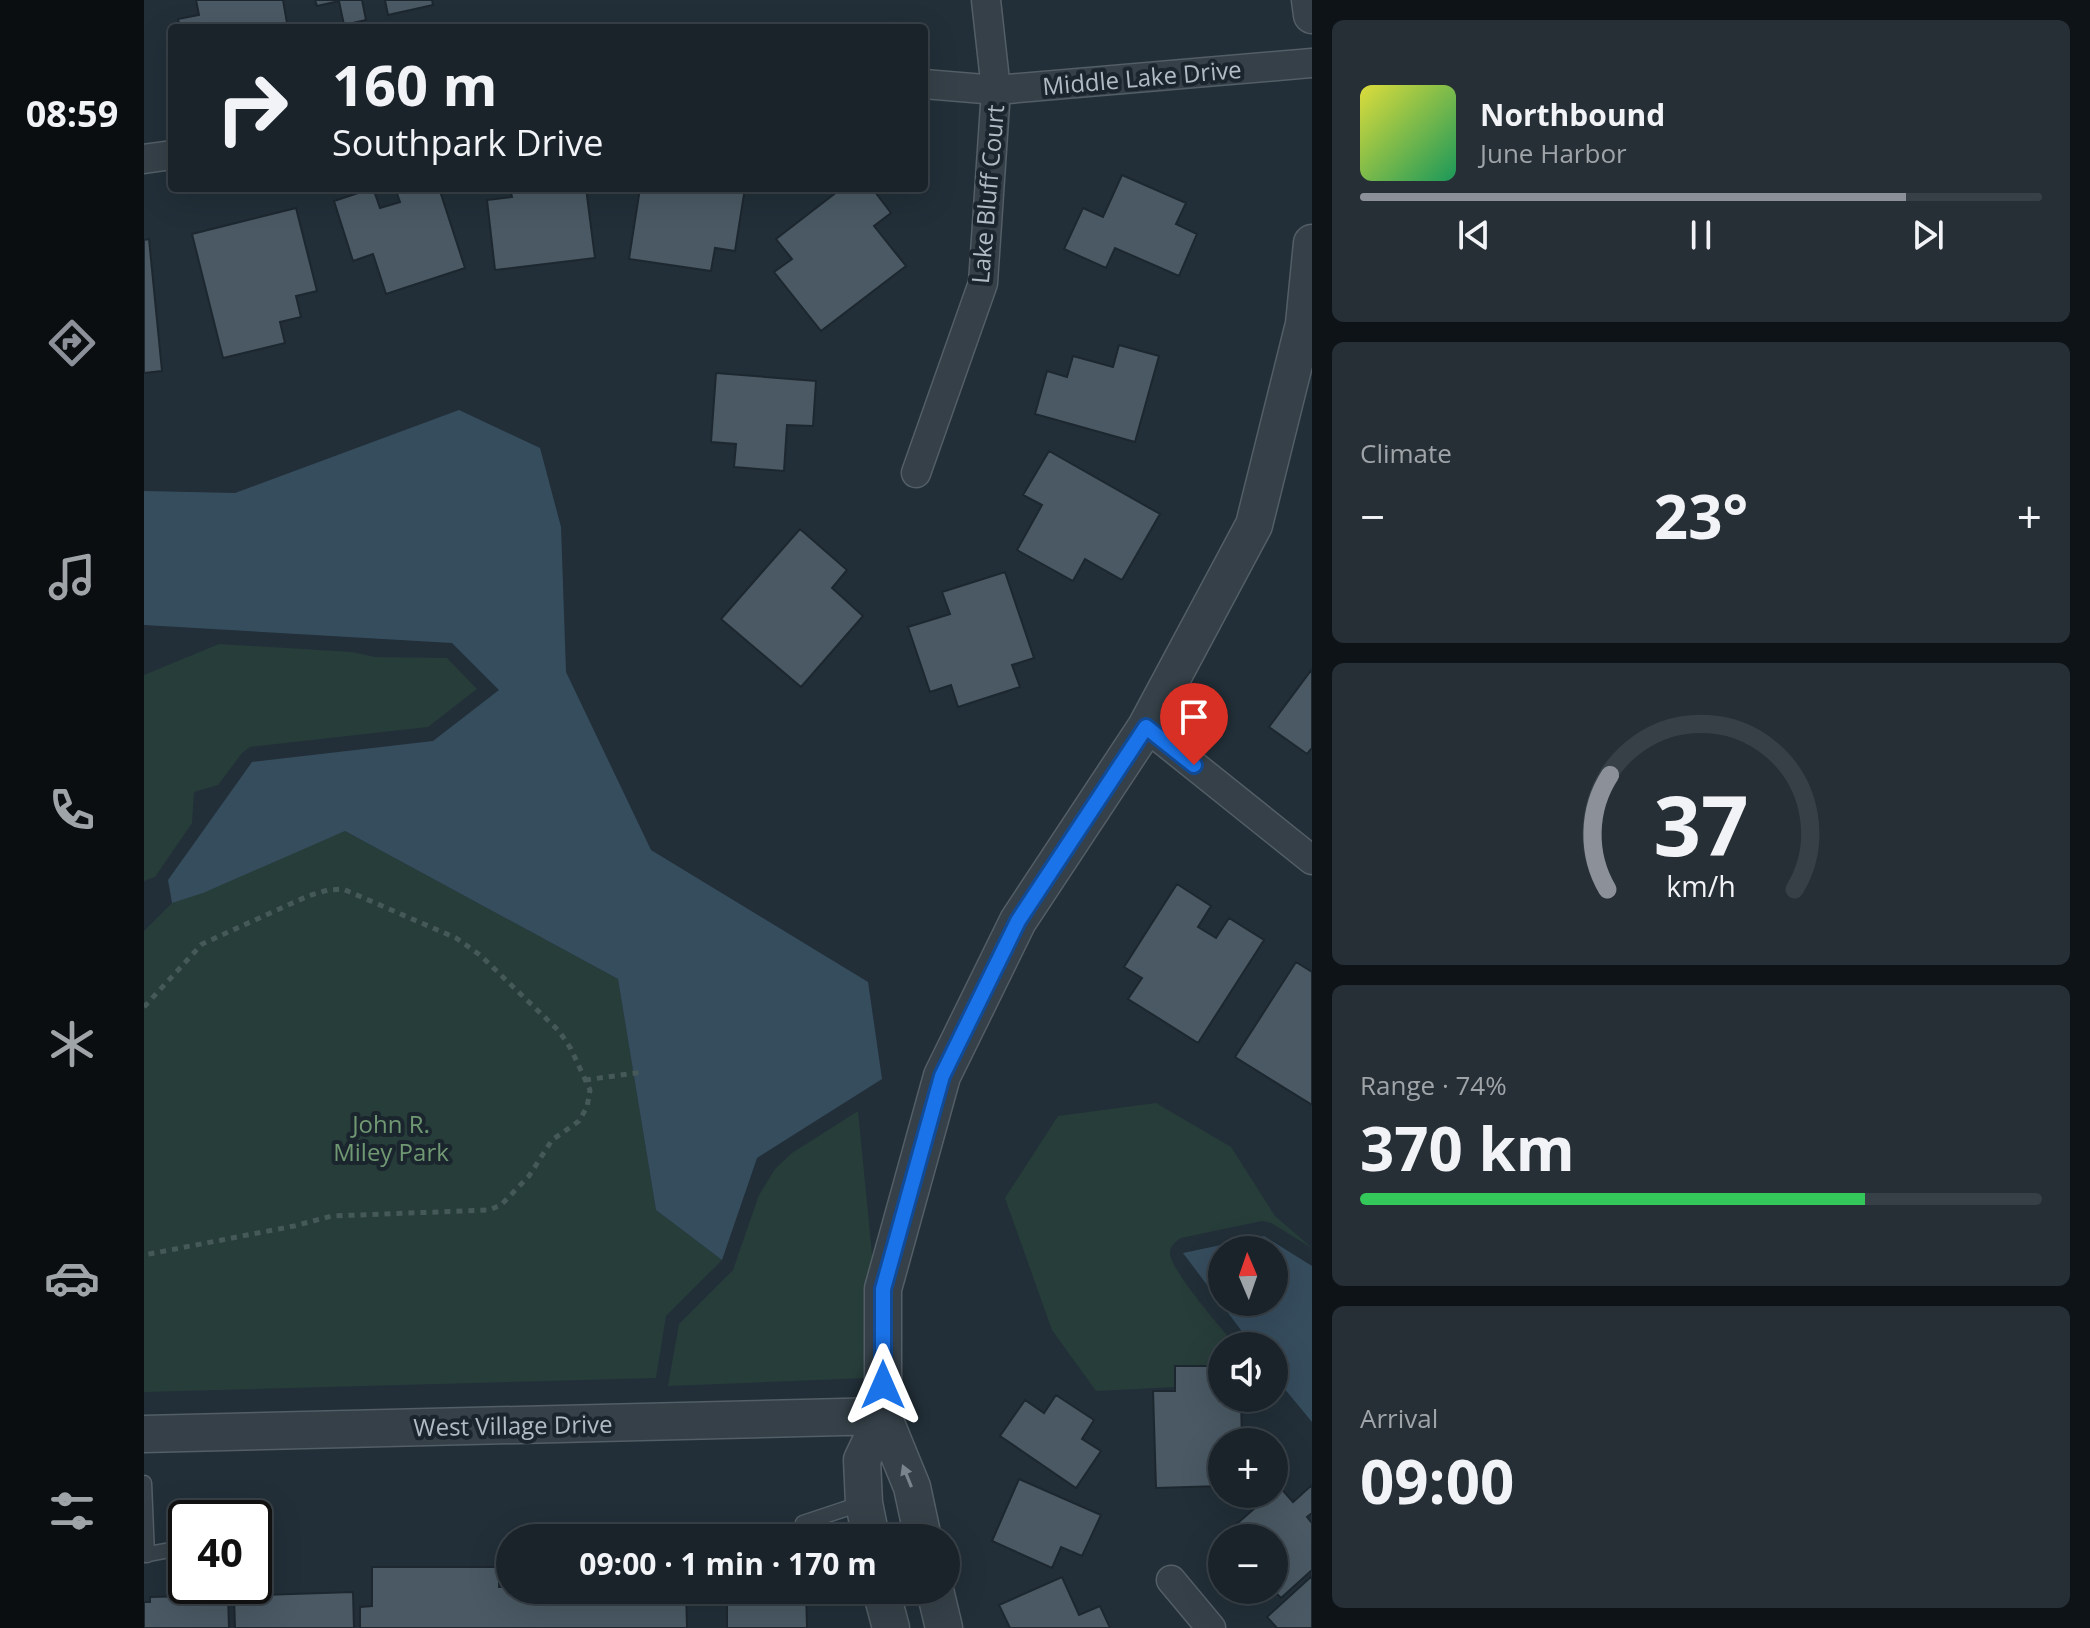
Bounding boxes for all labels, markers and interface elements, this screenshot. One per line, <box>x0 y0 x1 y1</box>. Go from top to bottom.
text: 160 m <box>332 46 498 122</box>
street label: Middle Lake Drive <box>1041 52 1243 102</box>
icon: right <box>200 56 304 160</box>
text: 08:59 <box>26 89 118 138</box>
text: Northbound <box>1480 94 1665 135</box>
street label: Lake Bluff Court <box>963 103 1011 285</box>
text: Southpark Drive <box>332 118 604 167</box>
text: June Harbor <box>1480 135 1627 171</box>
icon: previous <box>1452 213 1496 257</box>
icon: pause <box>1679 213 1723 257</box>
icon: next <box>1906 213 1950 257</box>
icon: directions <box>44 315 100 371</box>
text: Climate <box>1360 435 1452 471</box>
text: 23° <box>1654 475 1748 557</box>
text: − <box>1360 486 1385 546</box>
text: + <box>2017 486 2042 546</box>
icon: music <box>44 549 100 605</box>
pin <box>1160 683 1228 765</box>
icon: arrive <box>1172 695 1216 739</box>
text: 37 <box>1653 767 1749 880</box>
icon: phone <box>44 782 100 838</box>
text: km/h <box>1666 866 1736 905</box>
icon: climate <box>44 1016 100 1072</box>
text: Range · 74% <box>1360 1067 1507 1103</box>
park label: John R. Miley Park <box>333 1107 449 1168</box>
text: 370 km <box>1360 1107 1575 1189</box>
north arrow <box>1208 1236 1288 1316</box>
map controls <box>1208 1236 1288 1604</box>
icon: car <box>44 1250 100 1306</box>
button: sound <box>1208 1332 1288 1412</box>
position arrow <box>841 1343 925 1427</box>
text: Arrival <box>1360 1400 1438 1436</box>
street label: West Village Drive <box>413 1407 613 1443</box>
button: + <box>1208 1428 1288 1508</box>
text: 09:00 <box>1360 1440 1514 1522</box>
one-way arrow <box>900 1464 913 1488</box>
icon: filters <box>44 1483 100 1539</box>
speed limit sign: 40 <box>168 1500 272 1604</box>
button: − <box>1208 1524 1288 1604</box>
text: 09:00 · 1 min · 170 m <box>579 1543 877 1584</box>

